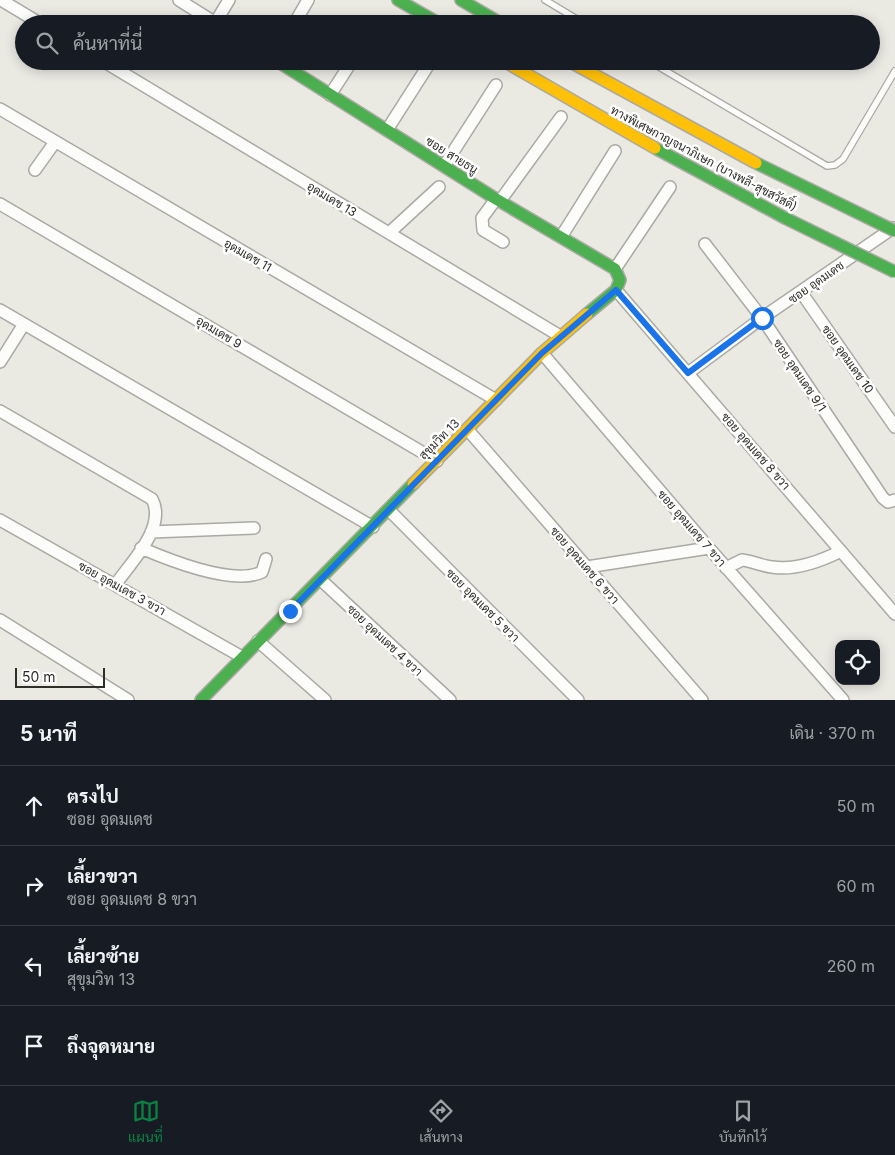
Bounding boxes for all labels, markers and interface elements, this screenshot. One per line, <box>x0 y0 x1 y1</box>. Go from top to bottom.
search box <box>15 15 880 70</box>
icon: search <box>33 29 61 57</box>
text: ค้นหาที่นี่ <box>73 32 142 55</box>
street label: ทางพิเศษกาญจนาภิเษก (บางพลี-สุขสวัสดิ์) <box>607 99 802 216</box>
street label: ซอย สายธนู <box>423 133 481 178</box>
street label: อุดมเดช 13 <box>303 178 360 221</box>
street label: อุดมเดช 11 <box>220 235 275 276</box>
street label: ซอย อุดมเดช <box>785 257 848 308</box>
route start <box>751 307 774 330</box>
street label: อุดมเดช 9 <box>192 313 244 353</box>
street label: ซอย อุดมเดช 10 <box>817 322 877 397</box>
street label: ซอย อุดมเดช 9/1 <box>769 336 830 415</box>
street label: ซอย อุดมเดช 8 ขวา <box>717 409 794 494</box>
street label: สุขุมวิท 13 <box>416 416 464 464</box>
street label: ซอย อุดมเดช 7 ขวา <box>653 487 729 571</box>
street label: ซอย อุดมเดช 6 ขวา <box>546 523 623 608</box>
street label: ซอย อุดมเดช 3 ขวา <box>75 558 168 620</box>
street label: ซอย อุดมเดช 5 ขวา <box>442 565 523 646</box>
route end <box>279 600 302 623</box>
street label: ซอย อุดมเดช 4 ขวา <box>343 601 426 680</box>
map controls <box>835 640 880 685</box>
button: locate <box>835 640 880 685</box>
scale bar <box>15 665 105 688</box>
text: 50 m <box>22 668 56 685</box>
text: 5 นาที <box>20 721 77 746</box>
text: เดิน · 370 m <box>789 723 875 743</box>
text: ตรงไป <box>67 785 119 808</box>
icon: ahead <box>20 792 48 820</box>
text: 50 m <box>837 796 875 816</box>
text: ซอย อุดมเดช <box>67 809 153 829</box>
text: เลี้ยวขวา <box>67 865 138 888</box>
icon: right <box>20 872 48 900</box>
text: 60 m <box>836 876 875 896</box>
text: ซอย อุดมเดช 8 ขวา <box>67 889 197 909</box>
text: เลี้ยวซ้าย <box>67 945 139 968</box>
icon: left <box>20 952 48 980</box>
text: 260 m <box>827 956 875 976</box>
text: สุขุมวิท 13 <box>67 969 135 989</box>
icon: arrive <box>20 1032 48 1060</box>
text: ถึงจุดหมาย <box>67 1035 155 1058</box>
tab: แผนที่ <box>128 1097 163 1145</box>
tab: เส้นทาง <box>419 1097 463 1145</box>
tab: บันทึกไว้ <box>719 1097 767 1145</box>

